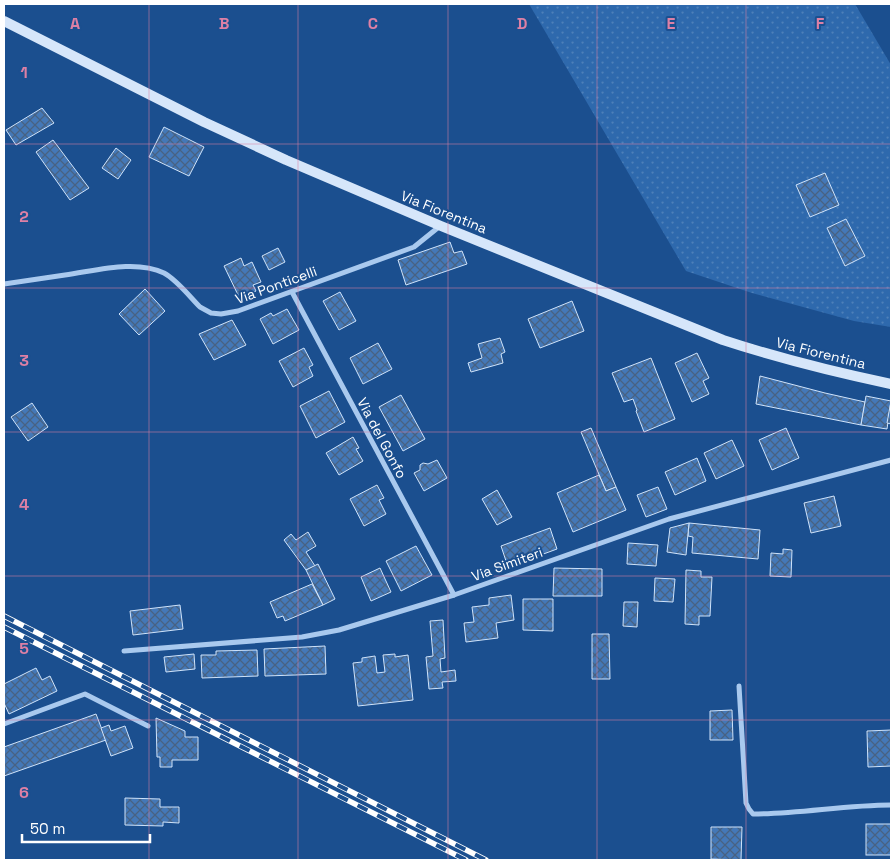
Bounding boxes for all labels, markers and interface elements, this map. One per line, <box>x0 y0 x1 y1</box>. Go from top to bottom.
text: A <box>70 13 80 34</box>
text: B <box>219 13 229 34</box>
text: C <box>368 13 378 34</box>
text: D <box>517 13 527 34</box>
text: E <box>667 13 676 34</box>
text: F <box>816 13 825 34</box>
text: 1 <box>20 62 28 83</box>
street label: Via Fiorentina <box>398 186 490 238</box>
text: 2 <box>19 206 29 227</box>
street label: Via Ponticelli <box>233 262 319 308</box>
street label: Via Fiorentina <box>774 333 868 373</box>
text: 3 <box>19 350 29 371</box>
street label: Via del Gonfo <box>353 395 411 481</box>
text: 4 <box>19 494 29 515</box>
street label: Via Simiteri <box>469 543 545 585</box>
text: 5 <box>19 638 29 659</box>
text: 6 <box>19 782 29 803</box>
scale bar <box>22 812 150 844</box>
text: 50 m <box>30 819 65 838</box>

